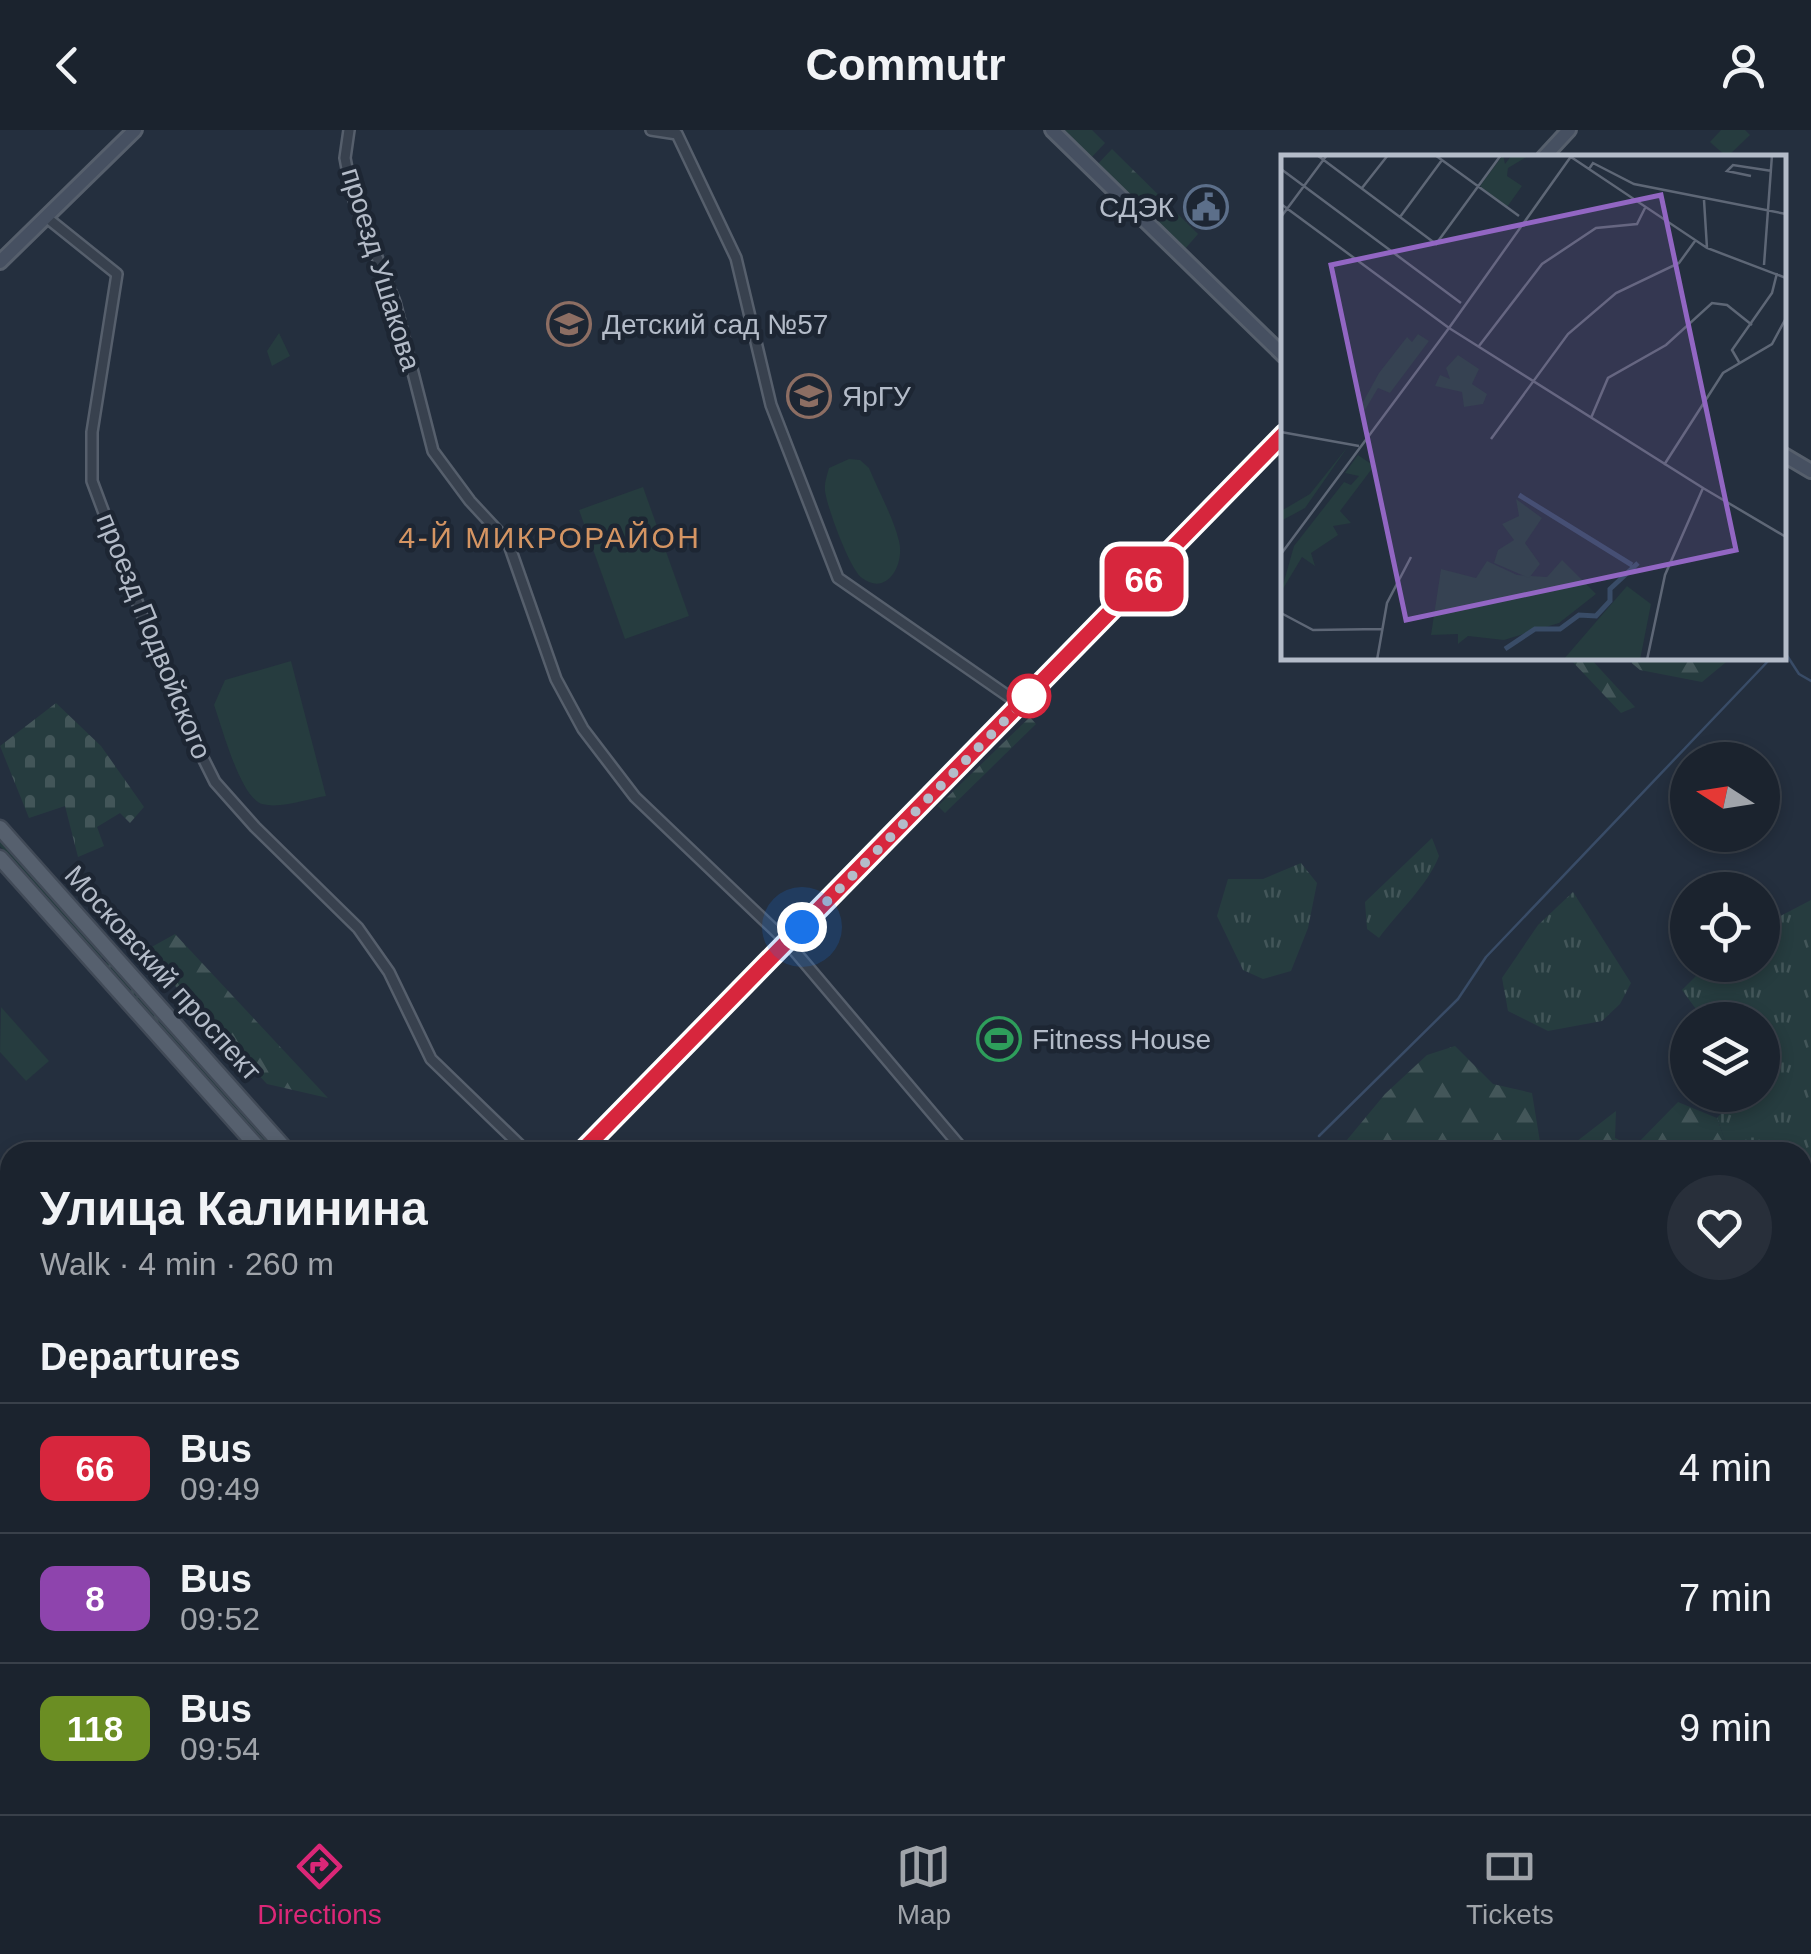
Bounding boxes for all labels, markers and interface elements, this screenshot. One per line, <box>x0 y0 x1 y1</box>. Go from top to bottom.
icon: back <box>40 38 95 93</box>
icon: person <box>1716 38 1771 93</box>
text: Commutr <box>806 39 1006 90</box>
inset map <box>1281 155 1786 660</box>
street label: проезд Ушакова <box>335 164 427 375</box>
public building icon: СДЭК <box>1183 184 1229 230</box>
place label: СДЭК <box>1099 192 1175 223</box>
school or university icon: Детский сад №57 <box>546 301 592 347</box>
place label: Детский сад №57 <box>602 309 828 340</box>
school or university icon: ЯрГУ <box>786 373 832 419</box>
place label: ЯрГУ <box>842 381 911 412</box>
street label: проезд Подвойского <box>91 509 217 763</box>
district label: 4-Й МИКРОРАЙОН <box>399 521 701 554</box>
line badge: 66 <box>1099 546 1189 612</box>
text: 66 <box>1125 560 1163 599</box>
unlabelled marker <box>1008 675 1050 717</box>
north arrow <box>1670 742 1780 852</box>
map controls <box>1670 742 1780 1112</box>
street label: Московский проспект <box>59 859 268 1087</box>
button: locate <box>1670 872 1780 982</box>
your location <box>777 902 827 952</box>
button: layers <box>1670 1002 1780 1112</box>
sports icon: Fitness House <box>976 1016 1022 1062</box>
place label: Fitness House <box>1032 1024 1211 1055</box>
button: heart <box>1667 1175 1772 1280</box>
text: Улица Калинина <box>40 1182 428 1235</box>
text: Walk · 4 min · 260 m <box>40 1246 334 1282</box>
text: Departures <box>40 1336 241 1378</box>
text: Bus <box>180 1428 252 1470</box>
text: 4 min <box>1679 1447 1772 1489</box>
text: 66 <box>76 1449 114 1488</box>
text: 09:49 <box>180 1471 260 1507</box>
text: Bus <box>180 1558 252 1600</box>
text: 7 min <box>1679 1577 1772 1619</box>
text: 8 <box>85 1579 105 1618</box>
text: 09:52 <box>180 1601 260 1637</box>
text: Bus <box>180 1688 252 1730</box>
text: 9 min <box>1679 1707 1772 1749</box>
text: 118 <box>67 1709 123 1748</box>
text: 09:54 <box>180 1731 260 1767</box>
tab: Directions <box>257 1839 382 1931</box>
tab: Map <box>896 1839 951 1931</box>
tab: Tickets <box>1466 1839 1554 1931</box>

